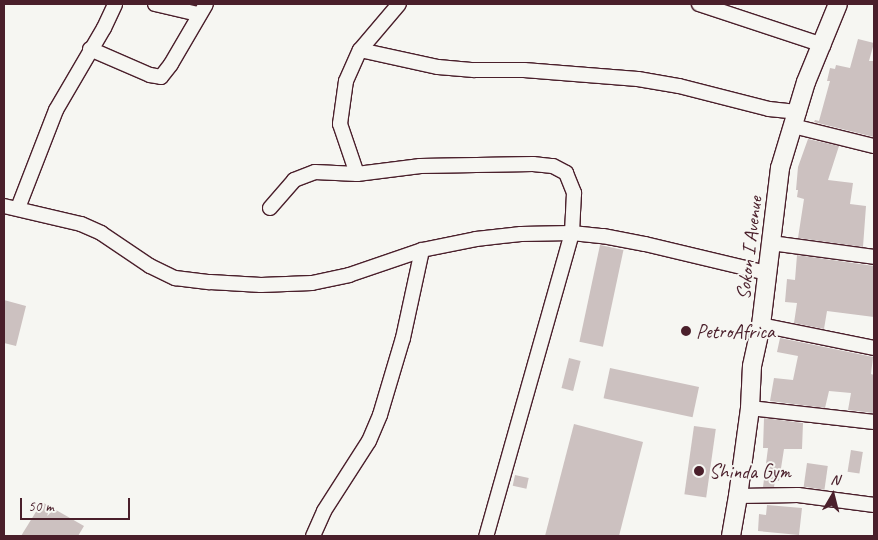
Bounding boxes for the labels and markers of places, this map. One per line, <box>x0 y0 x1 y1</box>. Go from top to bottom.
place label: PetroAfrica <box>696 319 775 343</box>
marker: PetroAfrica <box>680 325 692 337</box>
place label: Shinda Gym <box>709 459 791 483</box>
marker: Shinda Gym <box>693 465 705 477</box>

